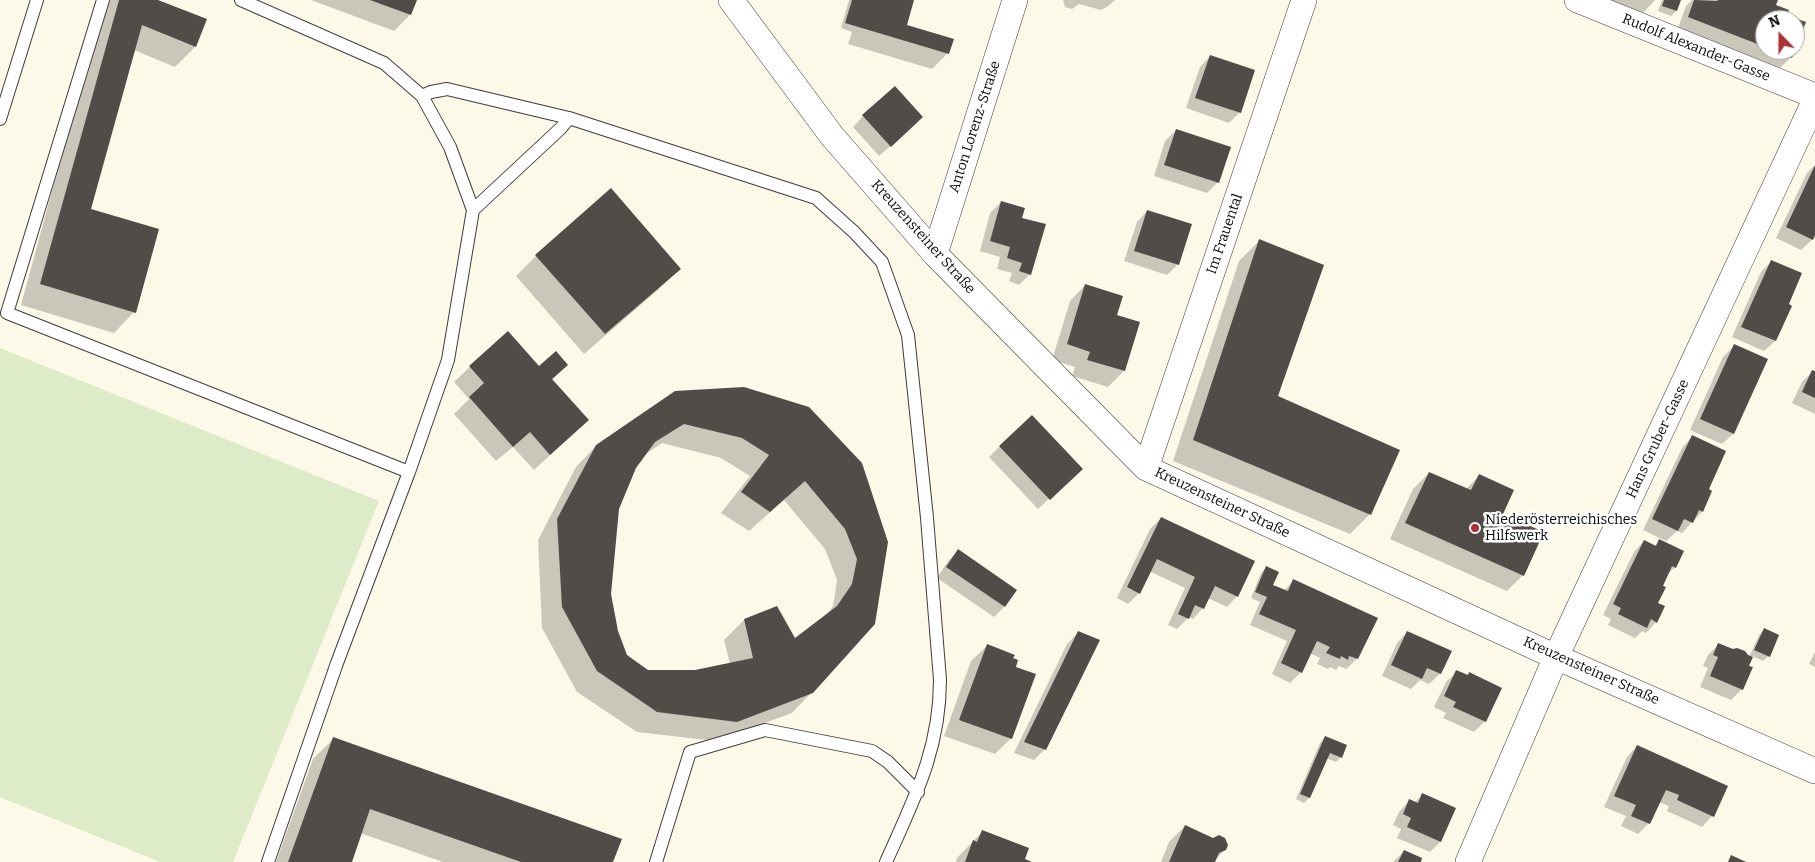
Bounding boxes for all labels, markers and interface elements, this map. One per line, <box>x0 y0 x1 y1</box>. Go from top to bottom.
north arrow <box>1755 10 1805 60</box>
street label: Rudolf Alexander-Gasse <box>1620 11 1772 85</box>
text: N <box>1766 12 1783 31</box>
street label: Anton Lorenz-Straße <box>946 59 1004 195</box>
street label: Kreuzensteiner Straße <box>867 177 979 297</box>
street label: Im Frauental <box>1203 192 1247 276</box>
street label: Hans Gruber-Gasse <box>1623 377 1693 501</box>
street label: Kreuzensteiner Straße <box>1152 464 1292 542</box>
place label: Niederösterreichisches Hilfswerk <box>1485 512 1637 544</box>
marker: Niederösterreichisches Hilfswerk <box>1469 522 1481 534</box>
street label: Kreuzensteiner Straße <box>1520 633 1662 709</box>

